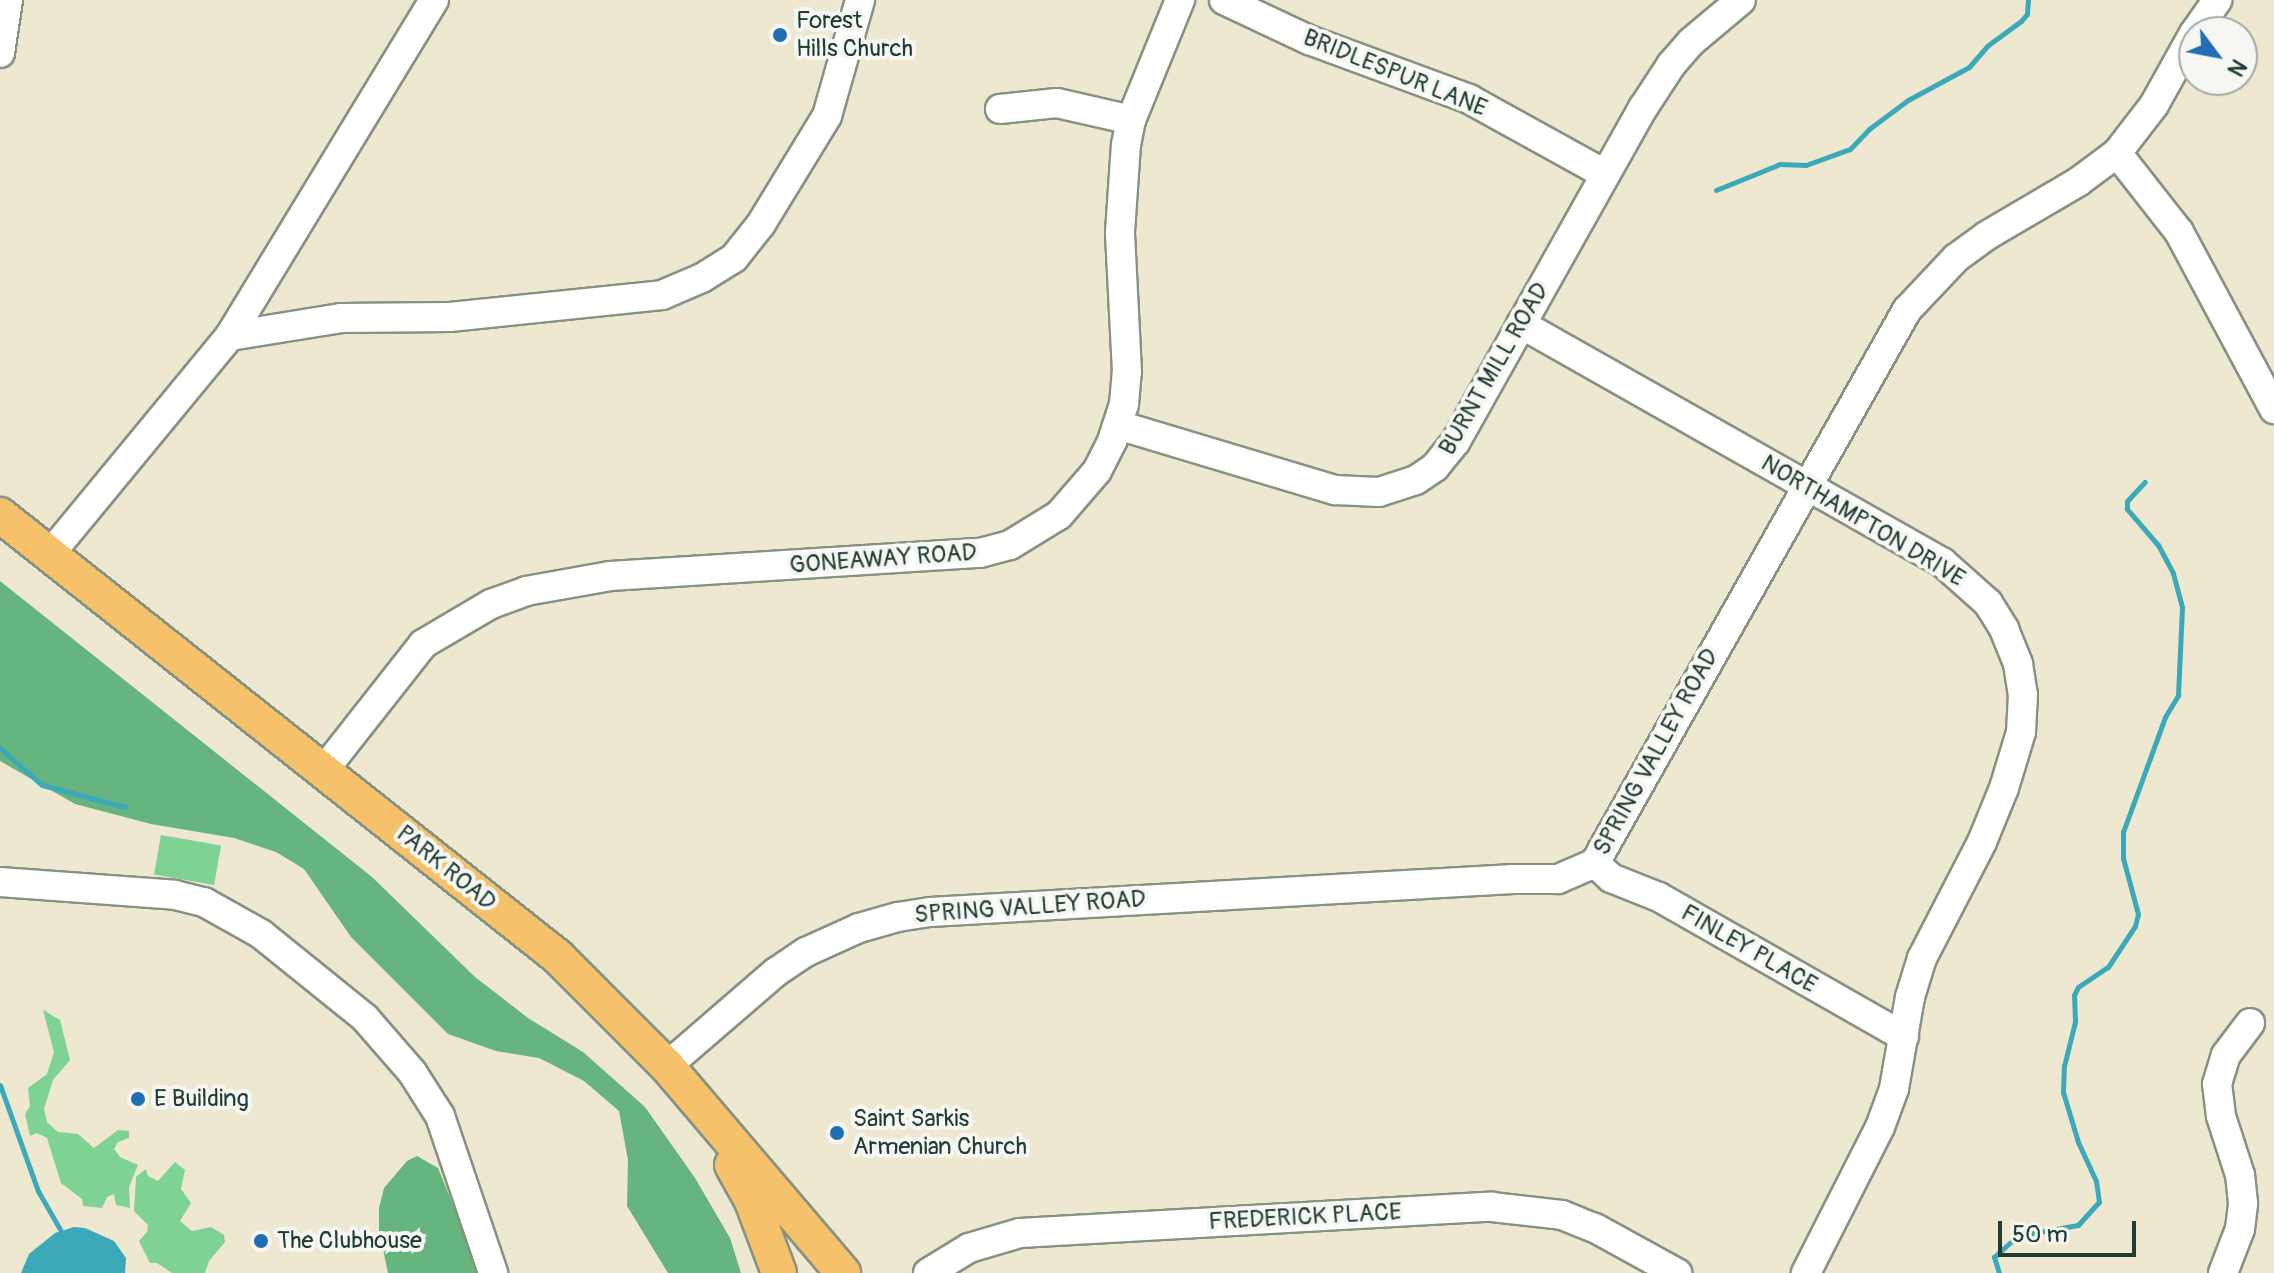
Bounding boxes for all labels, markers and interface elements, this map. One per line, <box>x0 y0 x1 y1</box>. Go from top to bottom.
place label: Forest Hills Church <box>796 7 913 63</box>
north arrow <box>2178 16 2258 96</box>
street label: BRIDLESPUR LANE <box>1299 23 1491 123</box>
marker: Forest Hills Church <box>771 26 789 44</box>
text: N <box>2221 54 2252 81</box>
street label: BURNT MILL ROAD <box>1433 278 1555 460</box>
street label: NORTHAMPTON DRIVE <box>1756 449 1970 593</box>
street label: GONEAWAY ROAD <box>788 538 978 580</box>
street label: SPRING VALLEY ROAD <box>1587 644 1725 860</box>
street label: PARK ROAD <box>390 819 502 917</box>
street label: SPRING VALLEY ROAD <box>913 885 1147 929</box>
street label: FINLEY PLACE <box>1676 898 1822 1000</box>
place label: E Building <box>154 1085 249 1113</box>
marker: E Building <box>129 1090 147 1108</box>
place label: Saint Sarkis Armenian Church <box>853 1105 1027 1161</box>
marker: Saint Sarkis Armenian Church <box>828 1124 846 1142</box>
street label: FREDERICK PLACE <box>1208 1198 1402 1236</box>
scale bar <box>2002 1205 2140 1255</box>
text: 50 m <box>2012 1220 2068 1249</box>
place label: The Clubhouse <box>277 1227 422 1255</box>
marker: The Clubhouse <box>252 1232 270 1250</box>

